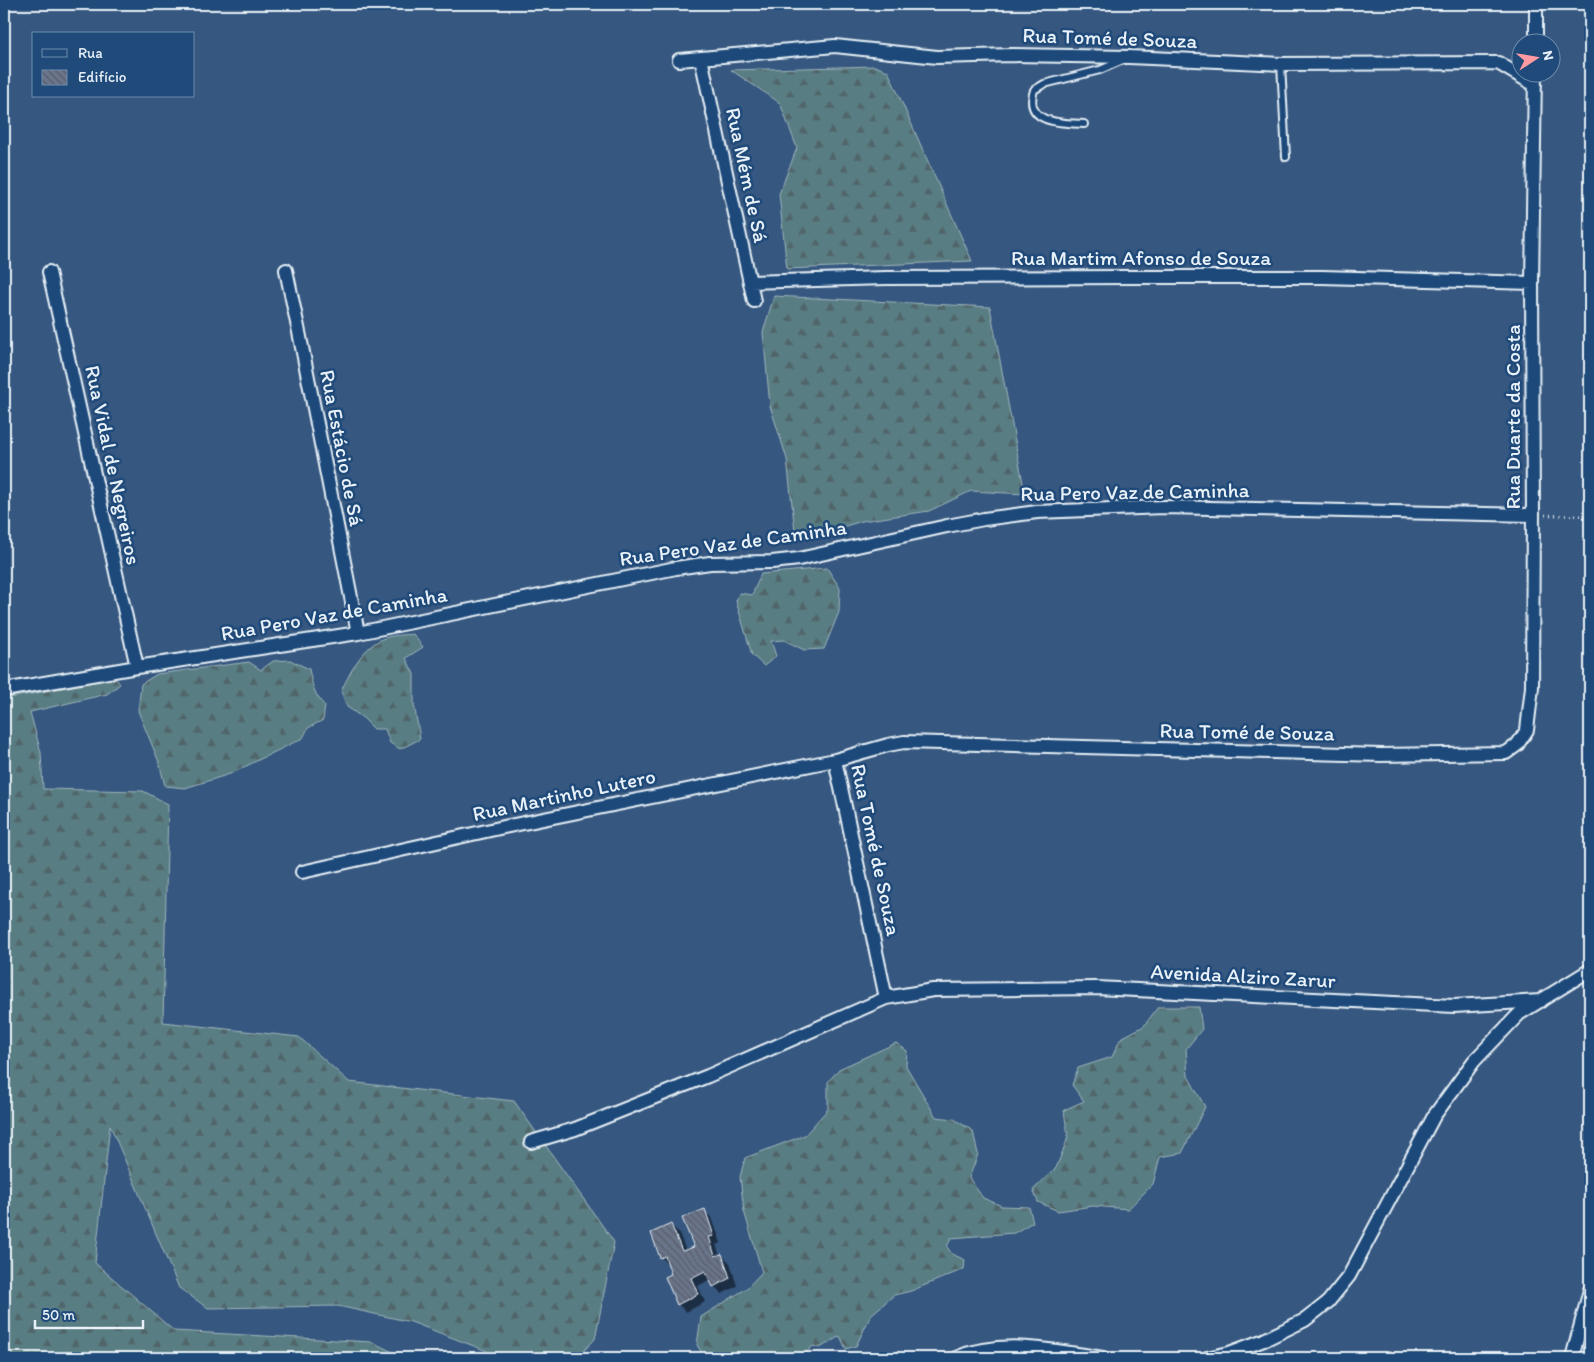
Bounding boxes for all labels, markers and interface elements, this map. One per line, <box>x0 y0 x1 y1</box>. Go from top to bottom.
street label: Rua Tomé de Souza <box>1022 22 1198 53</box>
legend <box>32 32 195 98</box>
north arrow <box>1512 32 1562 82</box>
text: Rua <box>78 44 103 62</box>
text: N <box>1539 49 1558 62</box>
text: Edifício <box>78 68 126 86</box>
street label: Rua Mém de Sá <box>721 105 774 245</box>
street label: Rua Martim Afonso de Souza <box>1011 245 1271 270</box>
street label: Rua Duarte da Costa <box>1500 325 1525 510</box>
street label: Rua Vidal de Negreiros <box>80 363 147 567</box>
street label: Rua Estácio de Sá <box>315 368 370 528</box>
street label: Rua Pero Vaz de Caminha <box>1020 477 1250 506</box>
street label: Rua Pero Vaz de Caminha <box>618 514 848 571</box>
street label: Rua Pero Vaz de Caminha <box>219 581 449 646</box>
street label: Rua Tomé de Souza <box>1159 717 1335 746</box>
street label: Rua Tomé de Souza <box>846 762 907 938</box>
street label: Rua Martinho Lutero <box>470 763 658 826</box>
street label: Avenida Alziro Zarur <box>1150 958 1336 993</box>
scale bar <box>35 1297 142 1329</box>
text: 50 m <box>42 1306 75 1324</box>

